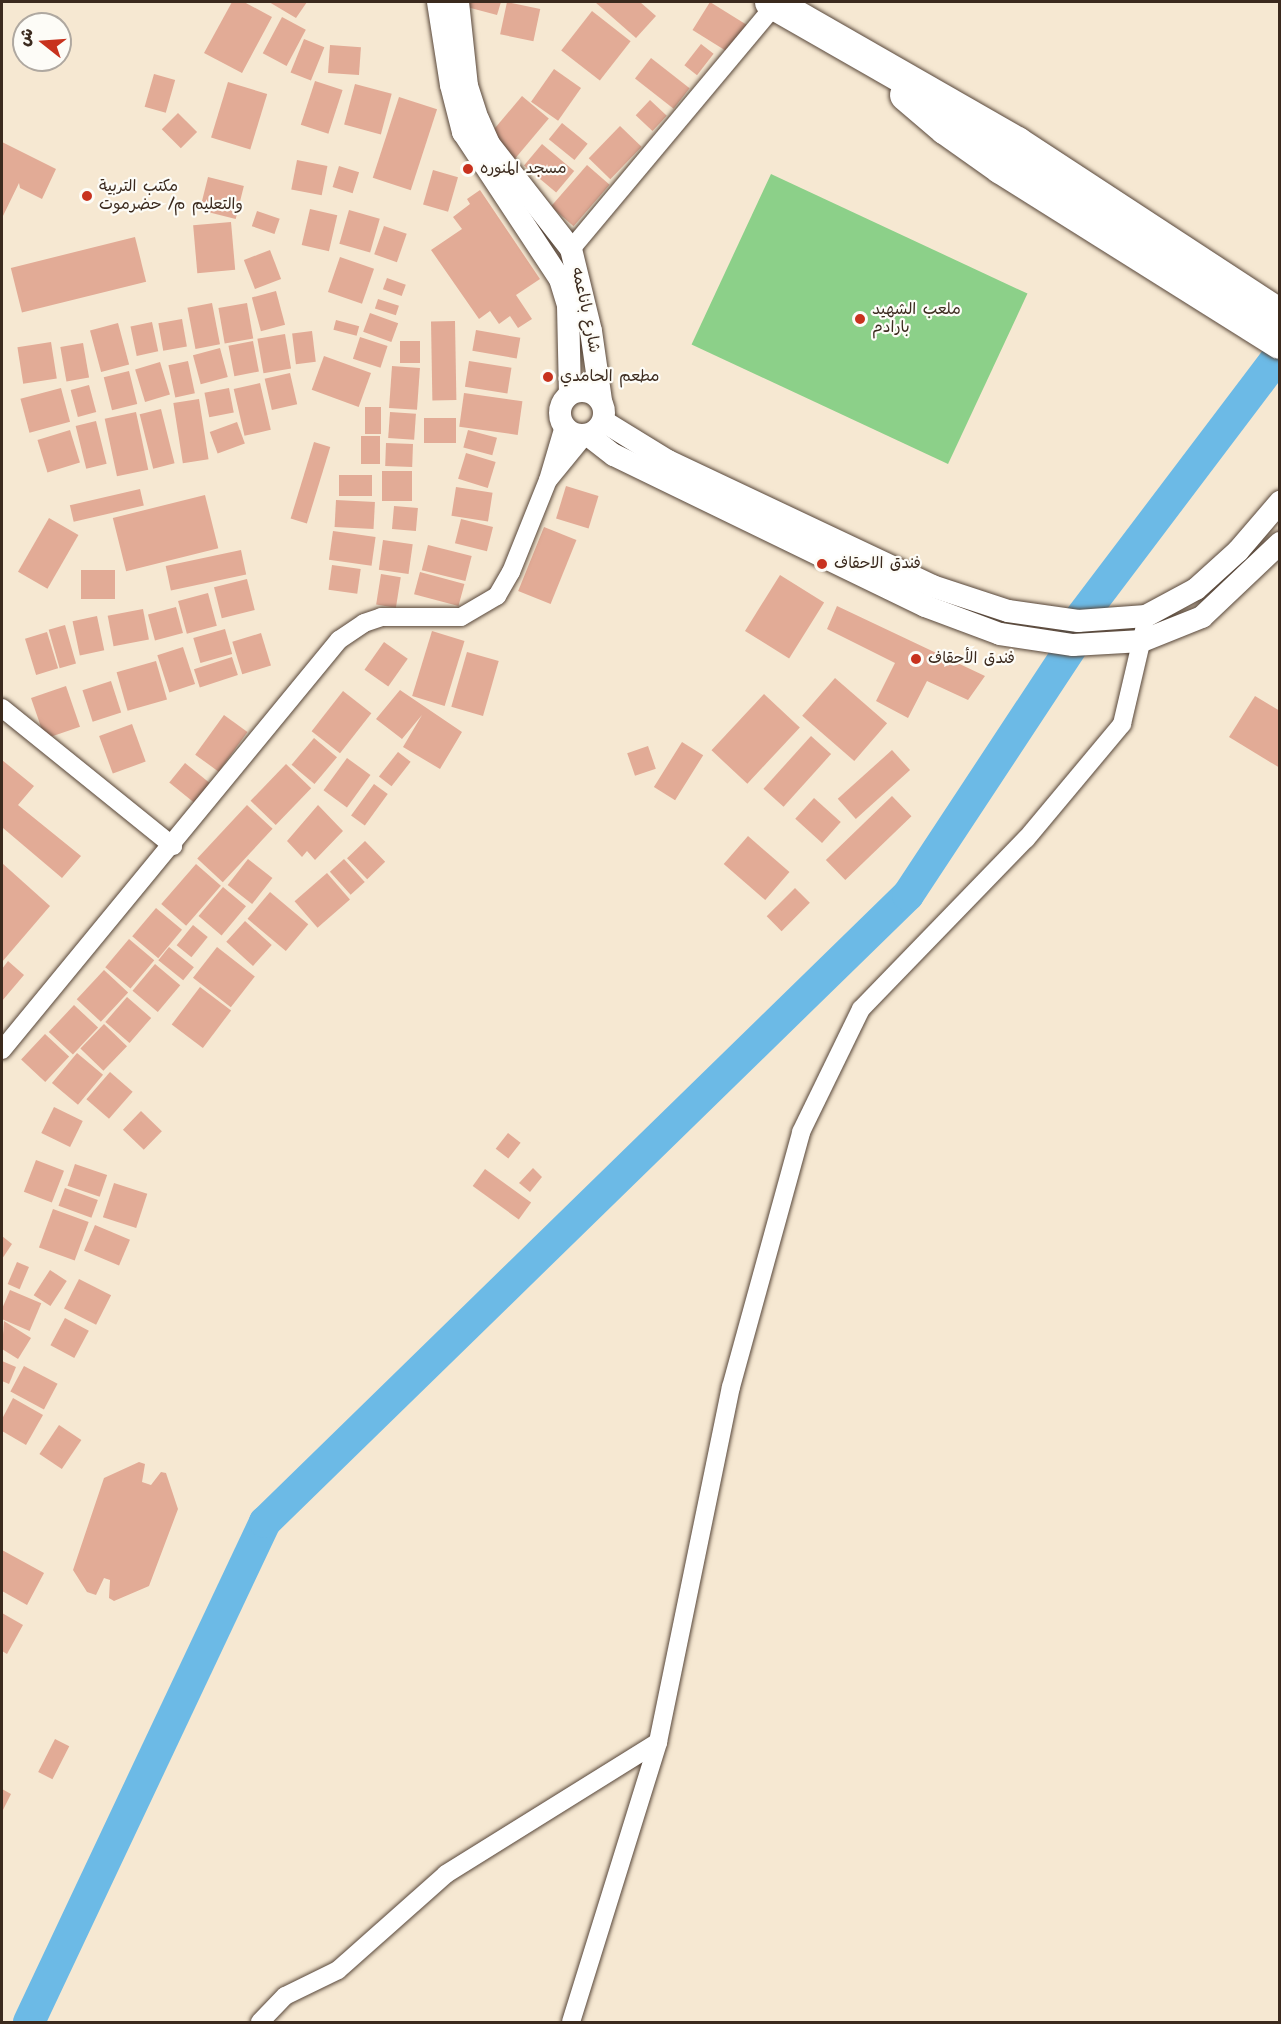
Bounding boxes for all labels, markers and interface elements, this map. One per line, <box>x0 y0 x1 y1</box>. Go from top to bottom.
north arrow <box>12 12 72 72</box>
text: ش <box>12 25 41 49</box>
place label: مسجد المنوره <box>480 159 567 179</box>
marker: مسجد المنوره <box>461 162 475 176</box>
place label: مكتب التربية والتعليم م/ حضرموت <box>99 177 243 215</box>
marker: مكتب التربية والتعليم م/ حضرموت <box>80 189 94 203</box>
street label: شارع باناعمه <box>567 265 603 355</box>
place label: ملعب الشهيد بارادم <box>872 300 961 338</box>
marker: ملعب الشهيد بارادم <box>853 312 867 326</box>
place label: مطعم الحامدي <box>560 367 660 387</box>
marker: مطعم الحامدي <box>541 370 555 384</box>
place label: فندق الاحقاف <box>834 554 921 574</box>
marker: فندق الاحقاف <box>815 557 829 571</box>
place label: فندق الأحقاف <box>928 649 1015 669</box>
marker: فندق الأحقاف <box>909 652 923 666</box>

